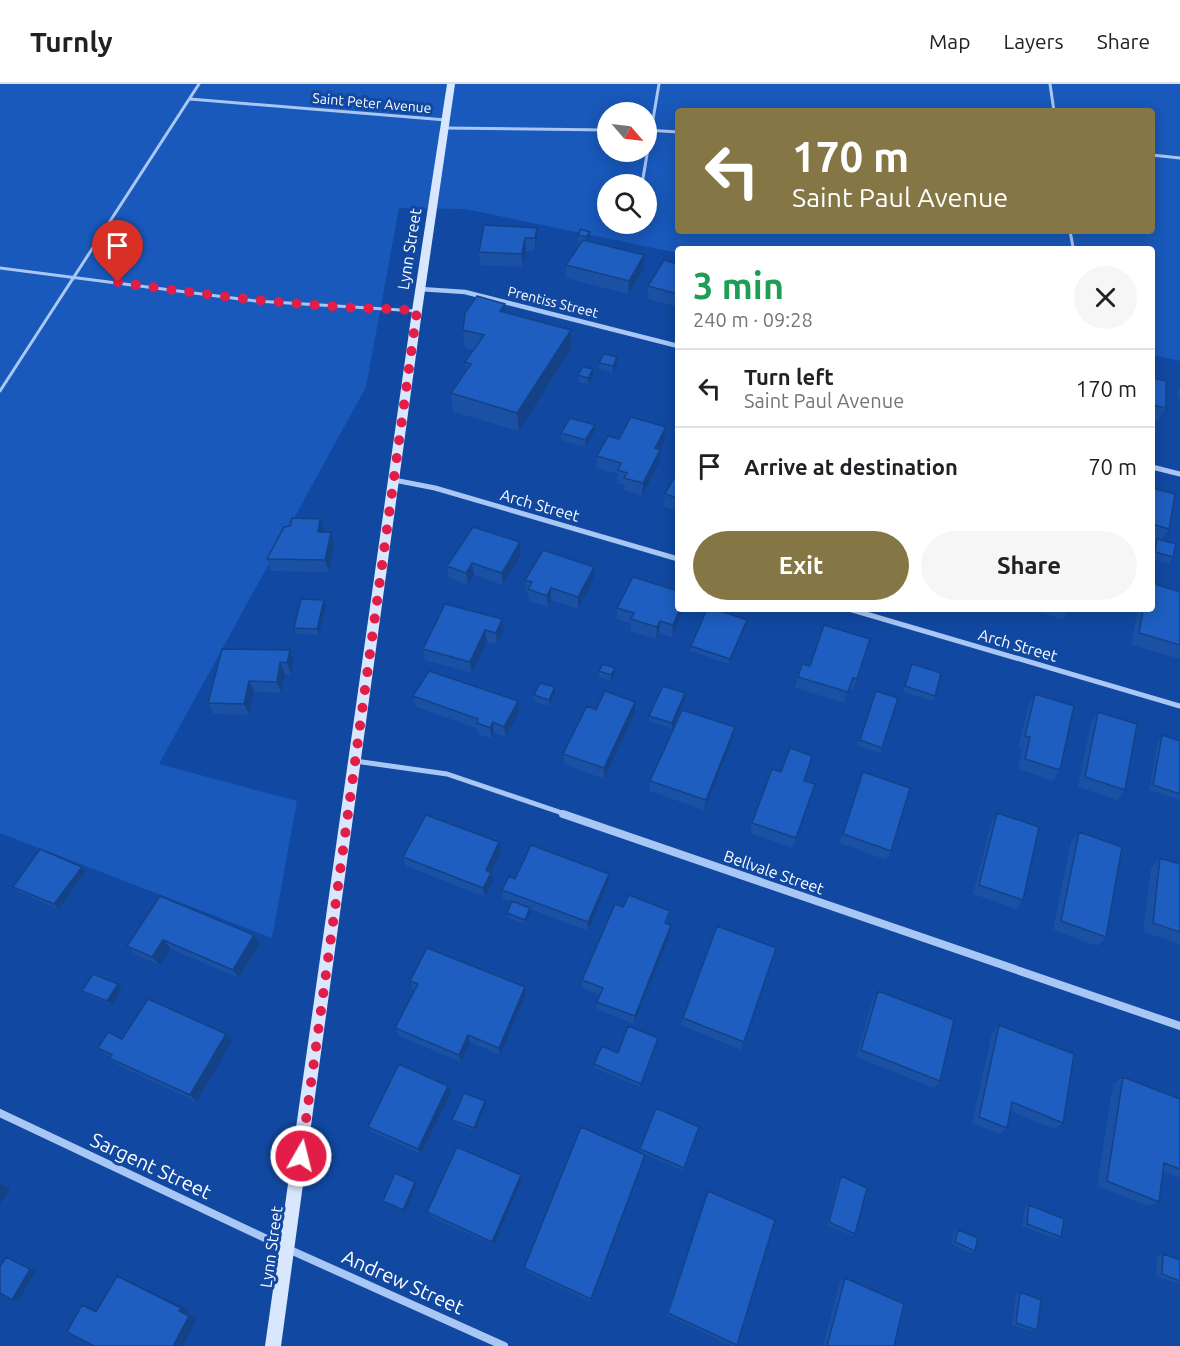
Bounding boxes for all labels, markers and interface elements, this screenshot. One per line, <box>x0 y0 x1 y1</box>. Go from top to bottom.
text: Turnly <box>30 26 113 57</box>
text: Map <box>929 29 970 53</box>
text: Layers <box>1003 29 1064 53</box>
text: Share <box>1097 29 1150 53</box>
street label: Saint Peter Avenue <box>312 90 432 116</box>
north arrow <box>597 102 657 162</box>
map controls <box>597 102 657 234</box>
icon: left <box>693 132 771 210</box>
text: 170 m <box>792 133 909 180</box>
button: search <box>597 174 657 234</box>
text: Saint Paul Avenue <box>792 182 1008 212</box>
street label: Lynn Street <box>394 206 424 291</box>
pin <box>92 220 143 282</box>
icon: arrive <box>101 229 134 262</box>
text: 3 min <box>693 265 784 306</box>
button: close <box>1074 266 1137 329</box>
street label: Prentiss Street <box>506 283 600 321</box>
text: 240 m · 09:28 <box>693 308 813 331</box>
text: Turn left <box>744 364 834 389</box>
icon: left <box>693 372 726 405</box>
text: 170 m <box>1076 376 1137 401</box>
text: Saint Paul Avenue <box>744 389 904 412</box>
icon: arrive <box>693 450 726 483</box>
text: Arrive at destination <box>744 454 958 479</box>
text: 70 m <box>1088 454 1137 479</box>
street label: Arch Street <box>498 485 582 525</box>
button: Exit <box>693 531 909 600</box>
button: Share <box>921 531 1137 600</box>
street label: Arch Street <box>976 625 1060 665</box>
street label: Bellvale Street <box>722 846 827 898</box>
position arrow <box>269 1124 333 1188</box>
street label: Sargent Street <box>87 1128 215 1204</box>
street label: Lynn Street <box>256 1204 286 1289</box>
street label: Andrew Street <box>339 1244 468 1319</box>

